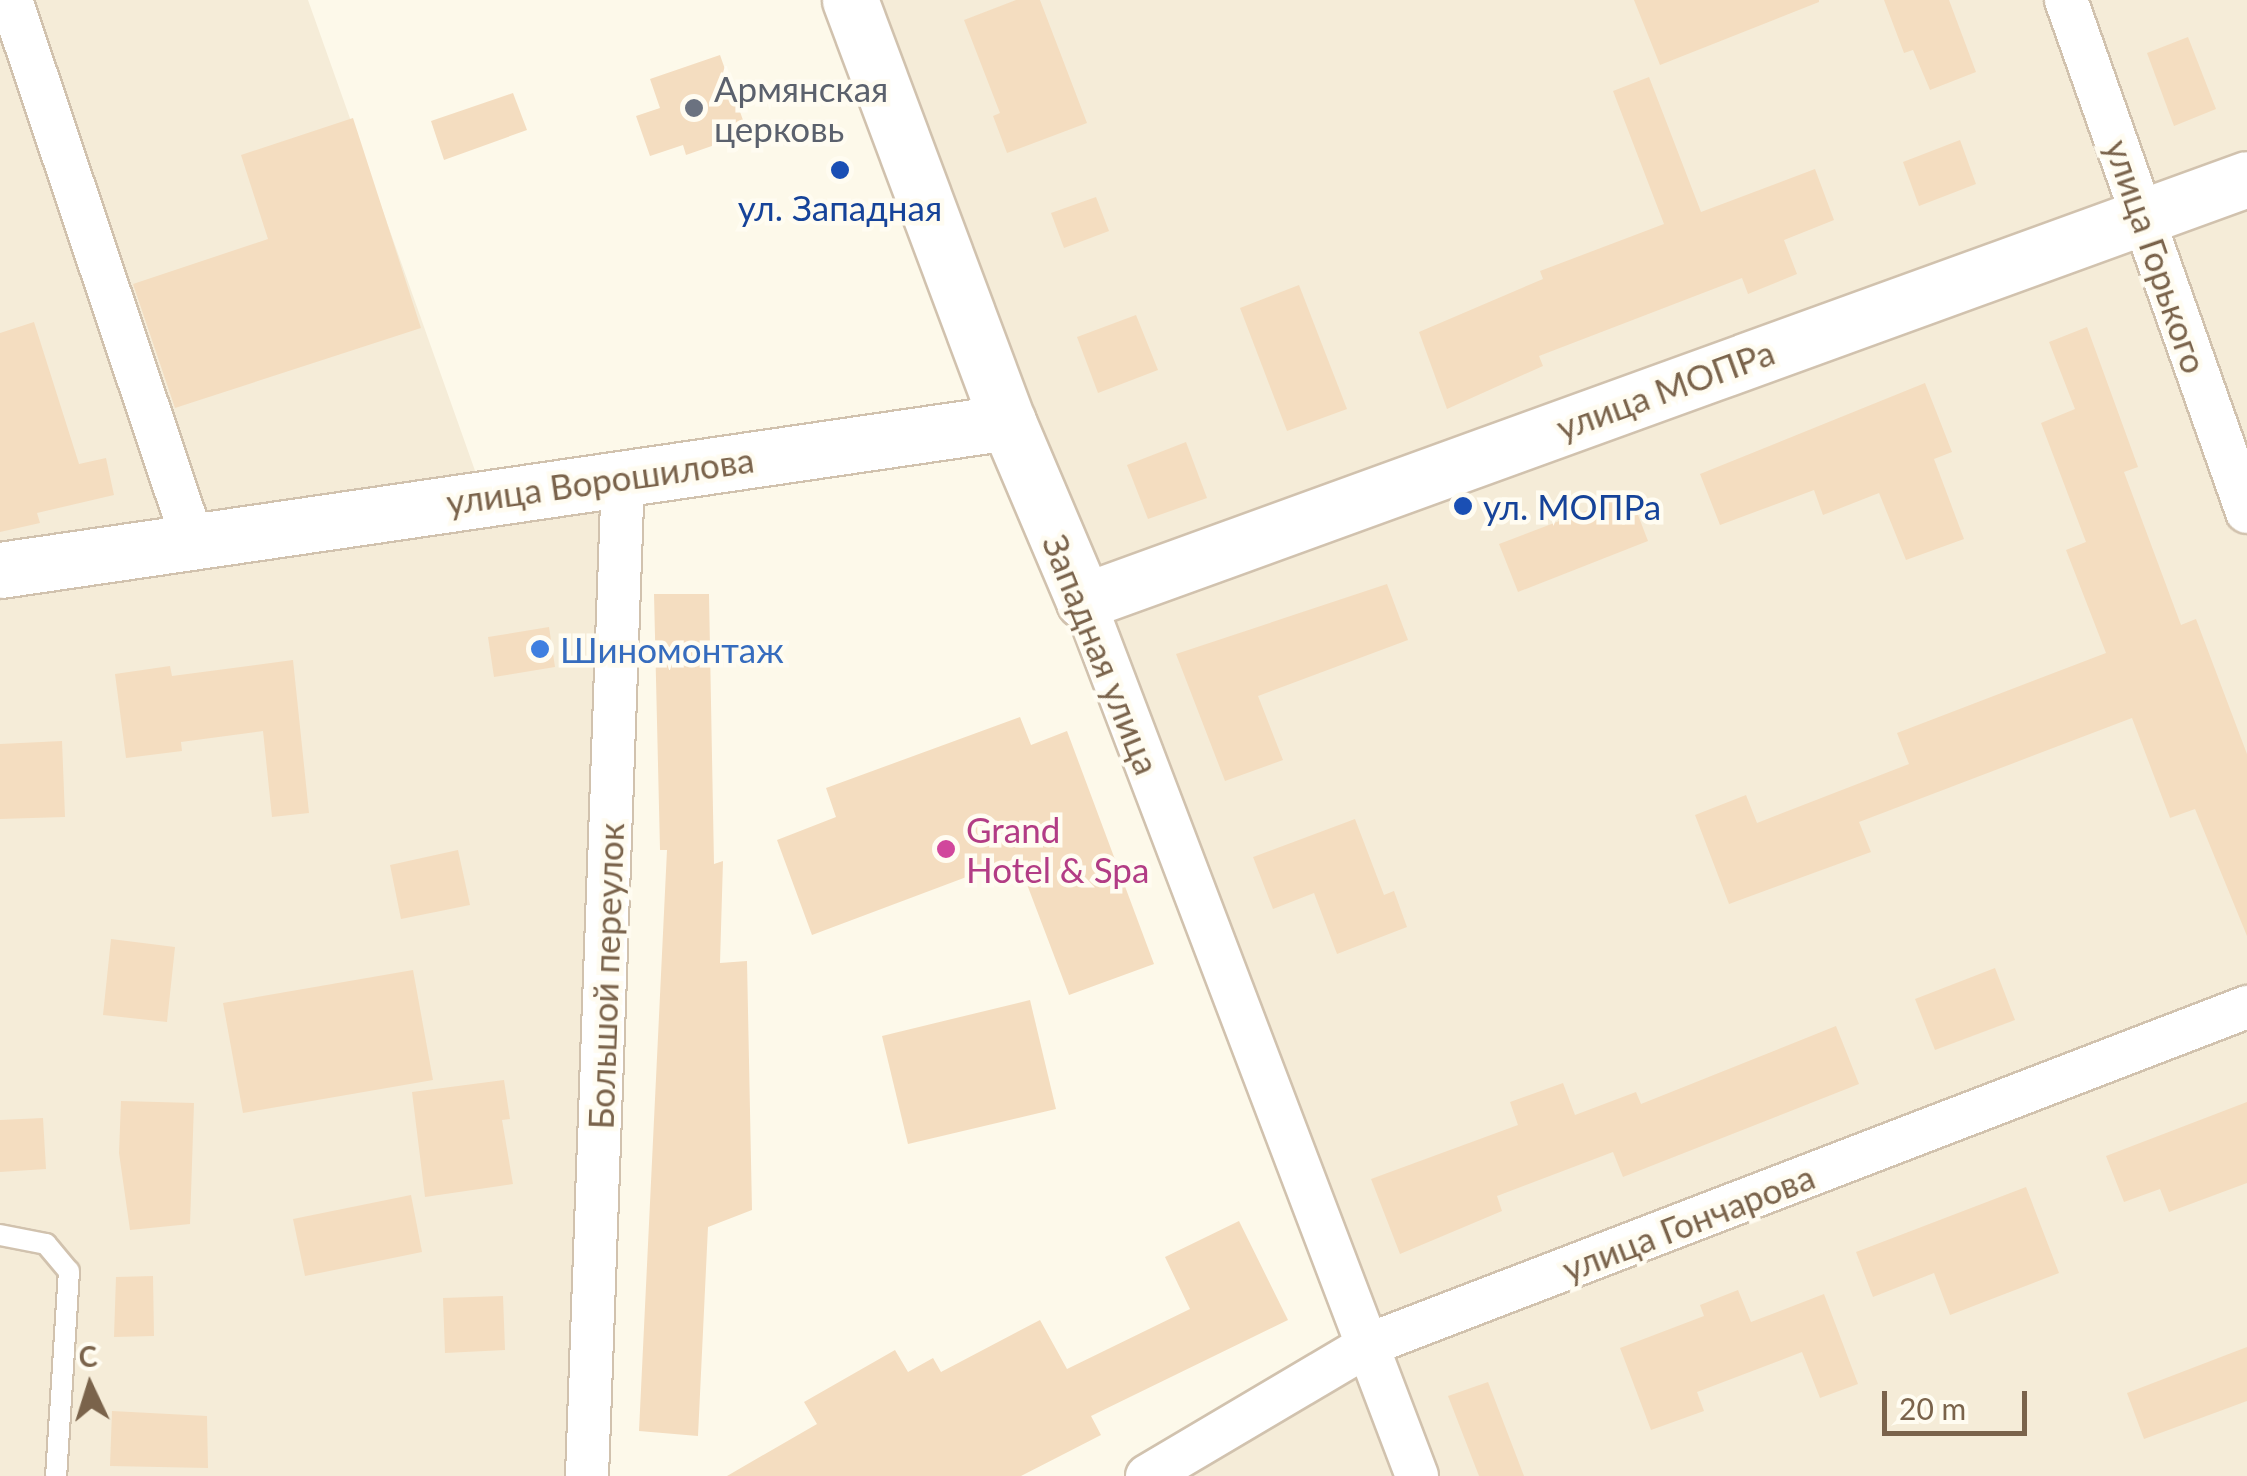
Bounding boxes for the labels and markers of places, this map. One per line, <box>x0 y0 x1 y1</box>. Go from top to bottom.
place label: Армянская церковь <box>714 67 888 149</box>
marker: Армянская церковь <box>683 97 705 119</box>
marker: ул. Западная <box>829 159 851 181</box>
place label: ул. Западная <box>738 186 942 228</box>
place label: ул. МОПРа <box>1483 485 1661 527</box>
marker: ул. МОПРа <box>1452 495 1474 517</box>
place label: Шиномонтаж <box>560 628 784 670</box>
marker: Шиномонтаж <box>529 638 551 660</box>
place label: Grand Hotel & Spa <box>966 808 1149 890</box>
marker: Grand Hotel & Spa <box>935 838 957 860</box>

